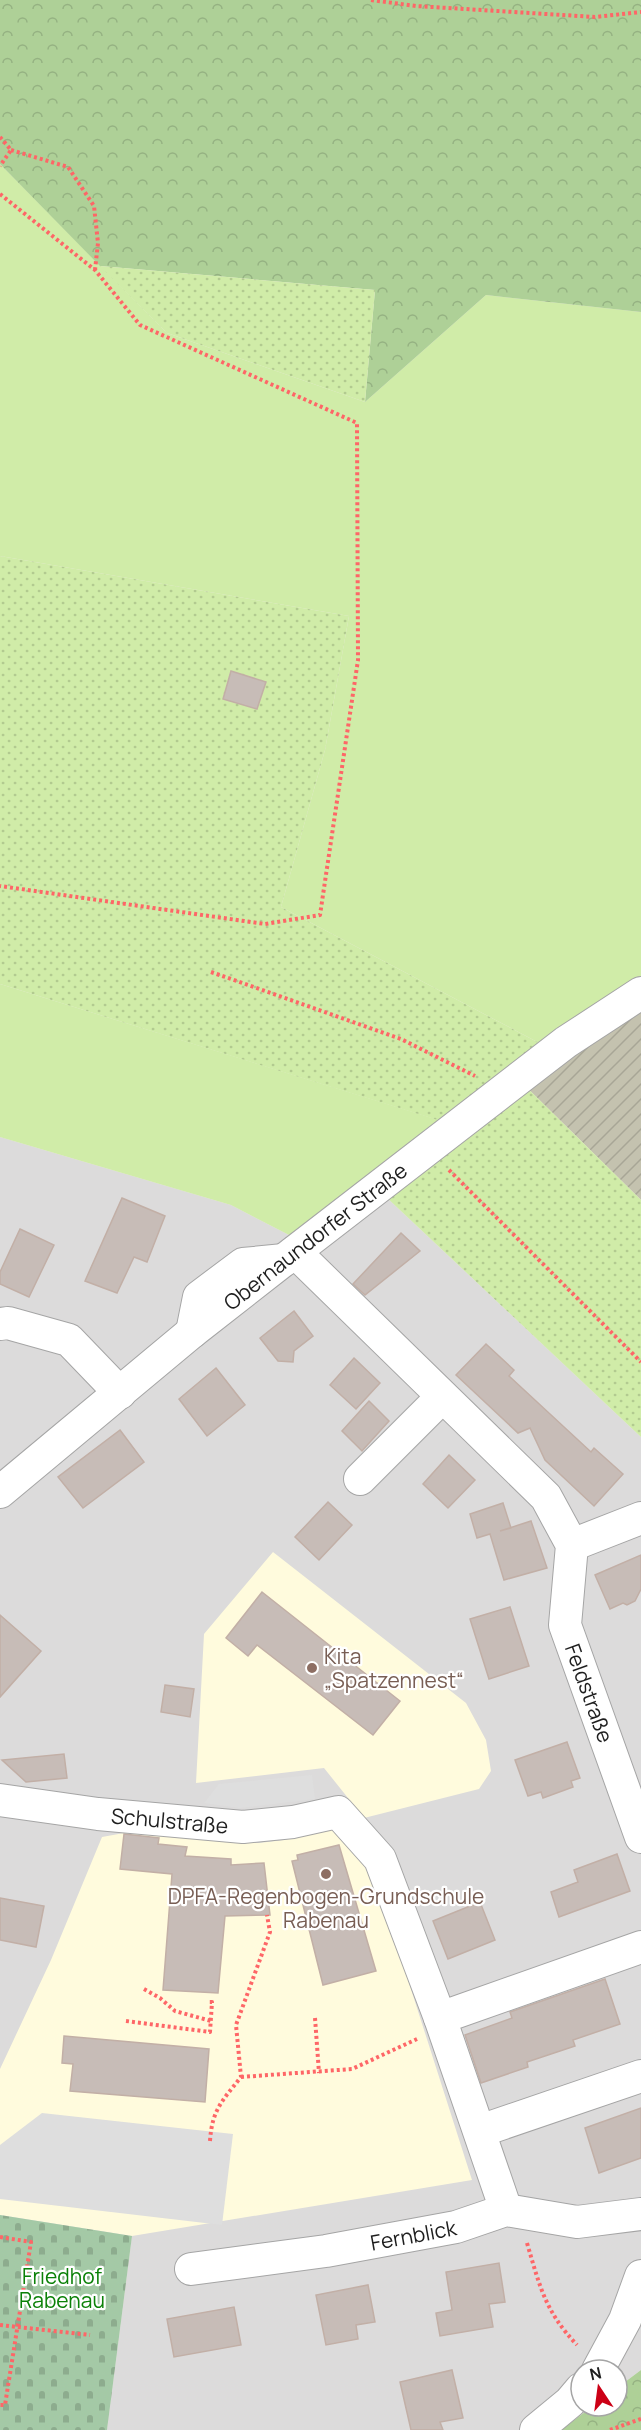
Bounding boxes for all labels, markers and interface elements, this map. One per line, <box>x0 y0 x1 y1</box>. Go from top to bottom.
street label: Obernaundorfer Straße <box>218 1156 413 1316</box>
street label: Feldstraße <box>559 1640 620 1746</box>
place label: Kita „Spatzennest“ <box>324 1642 464 1694</box>
marker: Kita „Spatzennest“ <box>305 1661 319 1675</box>
street label: Schulstraße <box>110 1801 230 1840</box>
marker: DPFA-Regenbogen-Grundschule Rabenau <box>319 1867 333 1881</box>
place label: DPFA-Regenbogen-Grundschule Rabenau <box>168 1882 484 1934</box>
street label: Fernblick <box>368 2213 459 2257</box>
park label: Friedhof Rabenau <box>19 2262 105 2314</box>
north arrow <box>569 2358 629 2418</box>
text: N <box>588 2361 604 2385</box>

